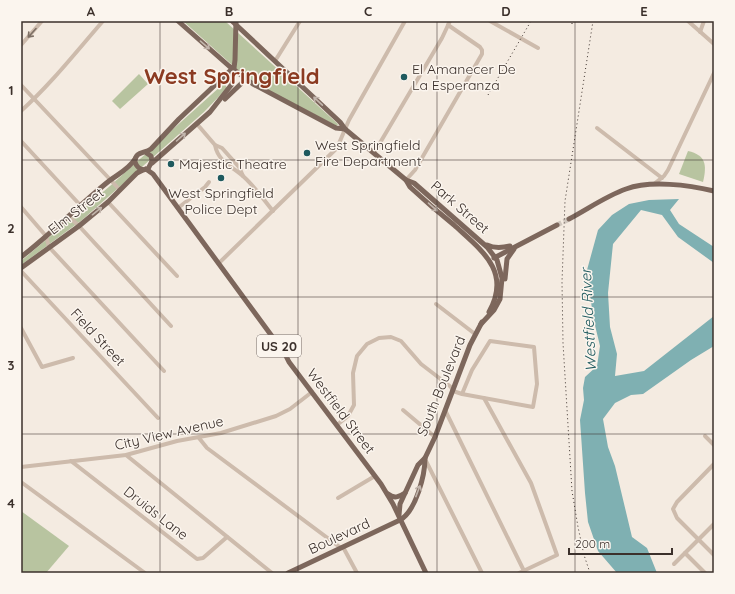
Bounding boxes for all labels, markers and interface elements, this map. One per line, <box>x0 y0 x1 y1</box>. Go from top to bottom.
text: A <box>87 3 96 19</box>
text: B <box>225 3 233 19</box>
text: C <box>364 3 372 19</box>
text: D <box>501 3 511 19</box>
text: E <box>640 3 648 19</box>
one-way arrow <box>27 28 36 38</box>
one-way arrow <box>200 40 210 49</box>
place label: El Amanecer De La Esperanza <box>412 60 516 94</box>
district label: West Springfield <box>144 62 320 90</box>
marker: El Amanecer De La Esperanza <box>399 72 409 82</box>
text: 1 <box>8 82 14 98</box>
one-way arrow <box>313 96 323 106</box>
one-way arrow <box>176 133 186 142</box>
place label: West Springfield Fire Department <box>315 136 422 170</box>
marker: West Springfield Fire Department <box>302 148 312 158</box>
place label: Majestic Theatre <box>179 155 287 173</box>
marker: Majestic Theatre <box>166 159 176 169</box>
marker: West Springfield Police Dept <box>216 173 226 183</box>
street label: Park Street <box>427 177 493 237</box>
street label: Elm Street <box>44 183 108 238</box>
place label: West Springfield Police Dept <box>168 184 274 218</box>
one-way arrow <box>428 203 438 212</box>
one-way arrow <box>92 206 103 215</box>
text: 2 <box>7 220 15 236</box>
water label: Westfield River <box>576 265 600 372</box>
street label: Field Street <box>67 304 129 370</box>
street label: South Boulevard <box>413 333 469 439</box>
road number: US 20 <box>257 335 301 357</box>
text: 3 <box>8 357 15 373</box>
street label: Westfield Street <box>303 365 379 457</box>
street label: City View Avenue <box>113 412 225 454</box>
street label: Druids Lane <box>120 482 192 544</box>
one-way arrow <box>414 486 422 498</box>
text: 4 <box>7 495 15 511</box>
street label: Boulevard <box>305 514 373 558</box>
scale bar <box>569 530 672 556</box>
text: 200 m <box>575 536 610 551</box>

